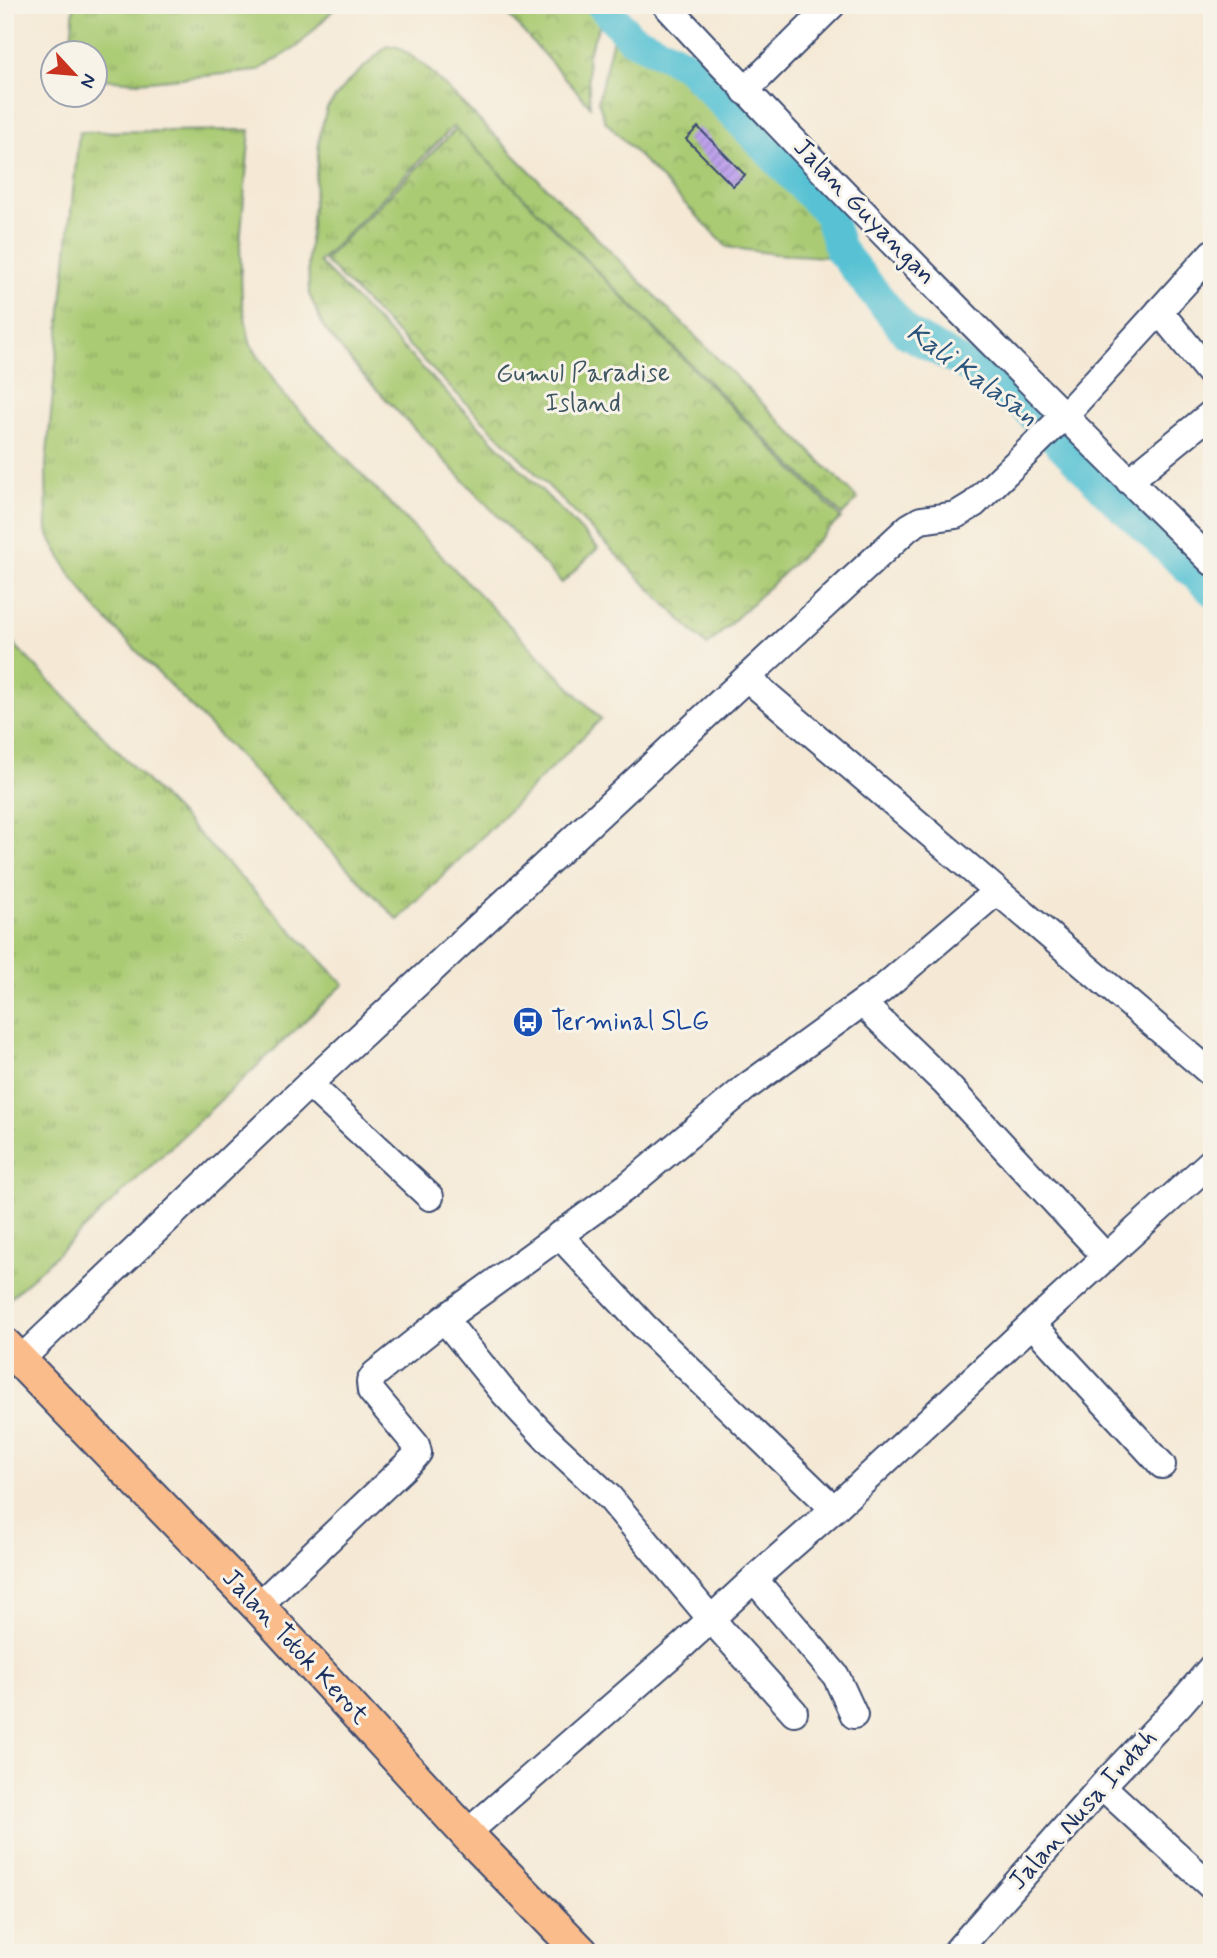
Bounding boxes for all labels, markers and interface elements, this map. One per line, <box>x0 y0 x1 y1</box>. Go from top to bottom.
north arrow <box>38 38 108 108</box>
text: N <box>74 70 102 92</box>
street label: Jalan Guyangan <box>785 131 943 293</box>
water label: Kali Kalasan <box>899 315 1045 435</box>
park label: Gumul Paradise Island <box>496 357 670 421</box>
bus stop icon: Terminal SLG <box>511 1005 545 1039</box>
place label: Terminal SLG <box>551 1005 709 1039</box>
street label: Jalan Totok Kerot <box>214 1562 376 1732</box>
street label: Jalan Nusa Indah <box>1001 1722 1165 1898</box>

